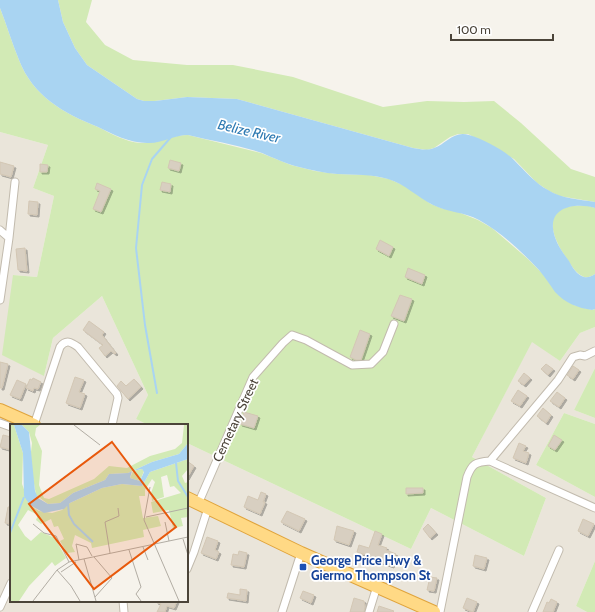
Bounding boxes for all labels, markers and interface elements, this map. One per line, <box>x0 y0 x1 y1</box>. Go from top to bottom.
scale bar <box>451 16 553 42</box>
text: 100 m <box>457 22 491 37</box>
water label: Belize River <box>216 115 283 147</box>
street label: Cemetary Street <box>209 375 262 464</box>
inset map <box>10 424 188 602</box>
place label: George Price Hwy & Giermo Thompson St <box>311 552 431 583</box>
marker: George Price Hwy & Giermo Thompson St <box>298 562 308 572</box>

